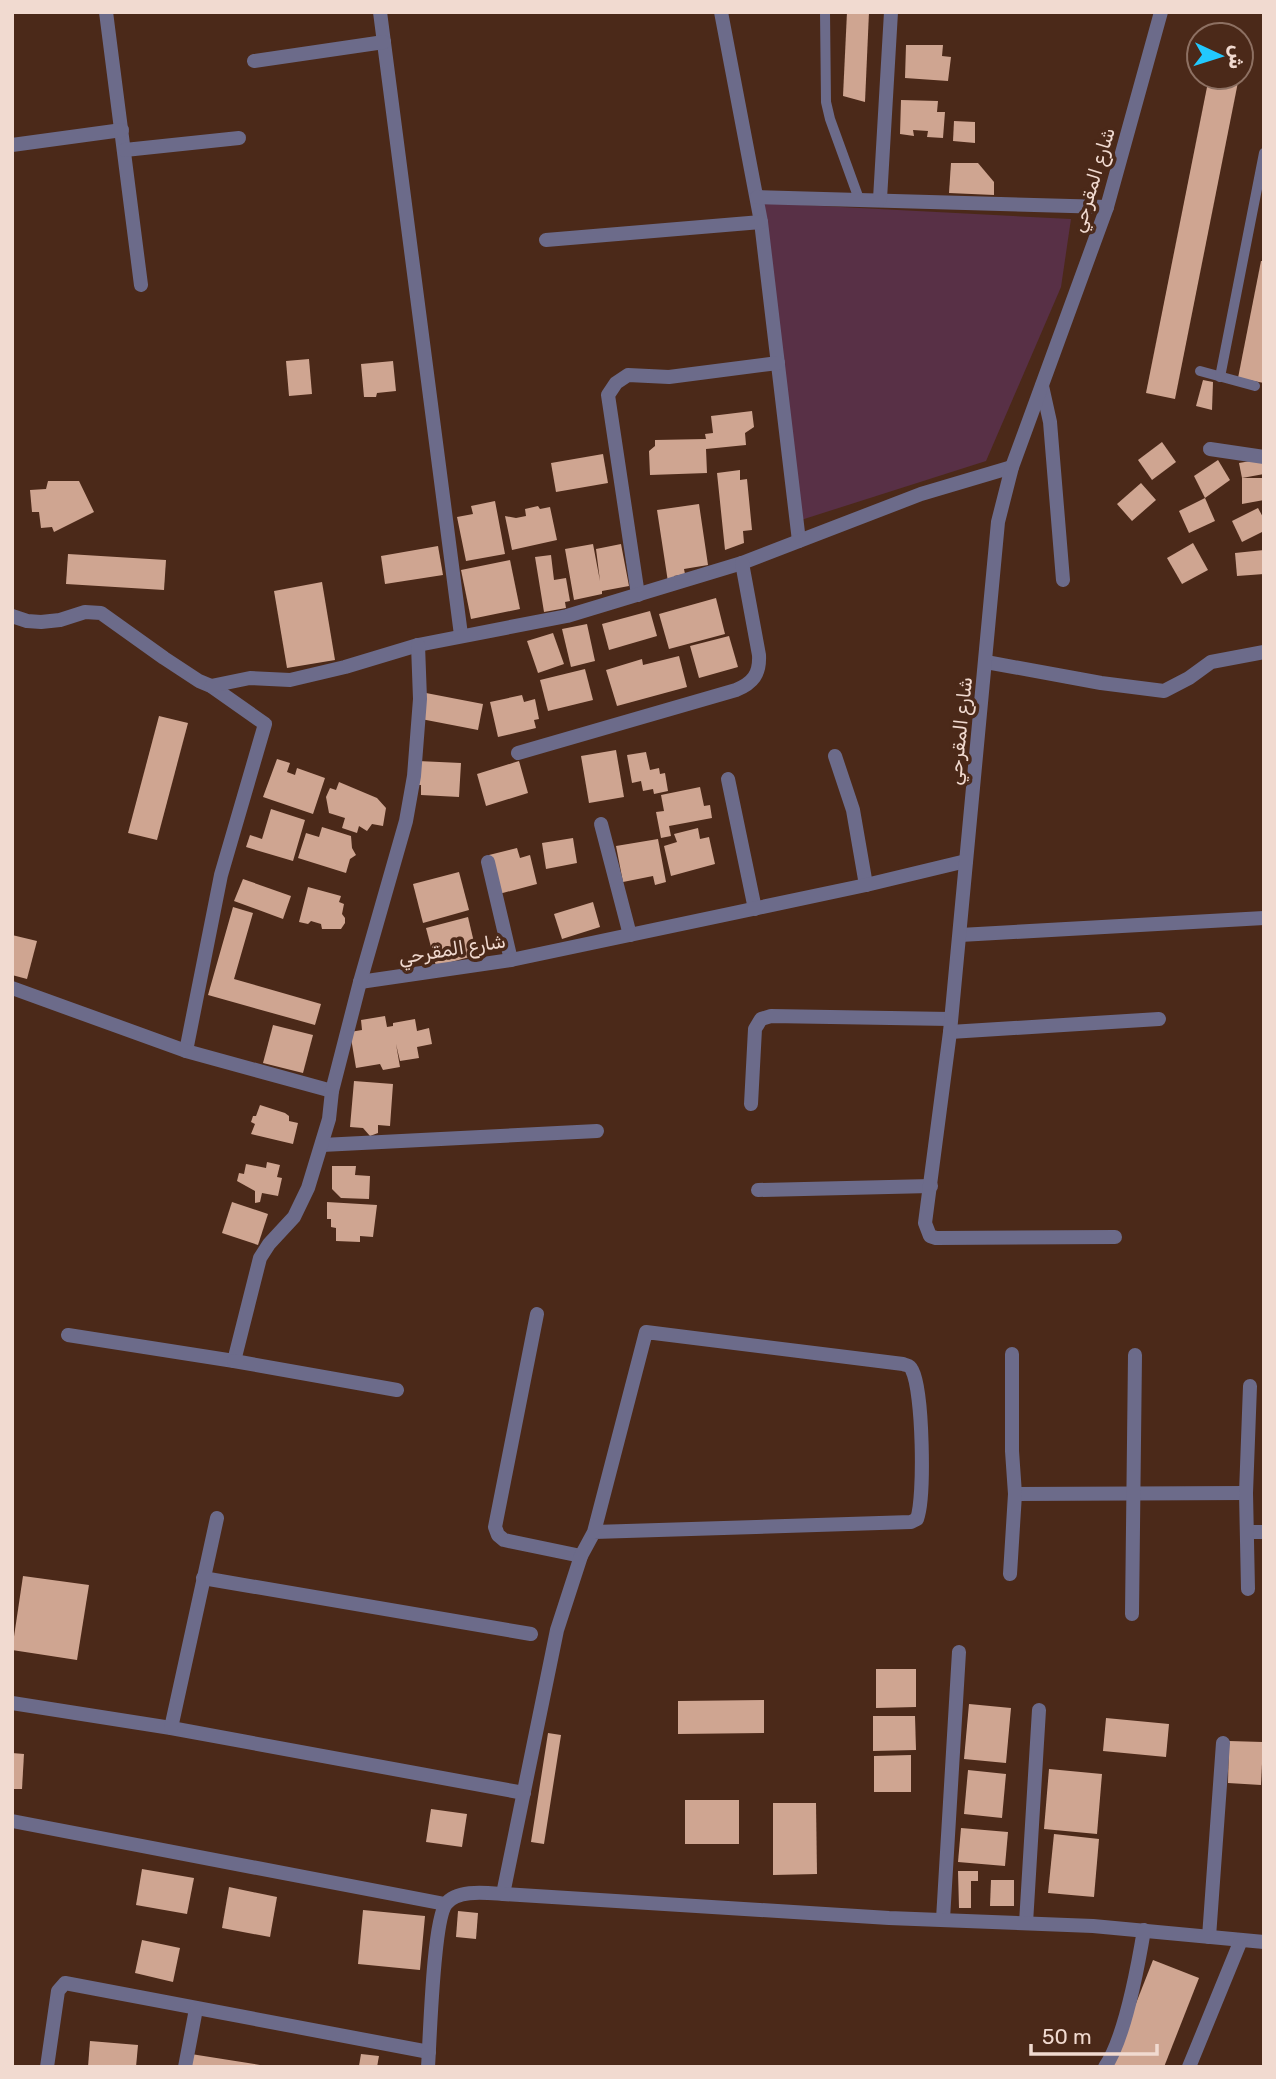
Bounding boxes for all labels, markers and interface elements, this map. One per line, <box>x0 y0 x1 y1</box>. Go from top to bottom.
north arrow <box>1185 21 1255 91</box>
text: ش <box>1224 44 1249 70</box>
street label: شارع المقرحي <box>1066 125 1123 236</box>
street label: شارع المقرحي <box>943 676 980 787</box>
street label: شارع المقرحي <box>397 929 508 972</box>
scale bar <box>1031 2012 1157 2056</box>
text: 50 m <box>1042 2024 1092 2049</box>

